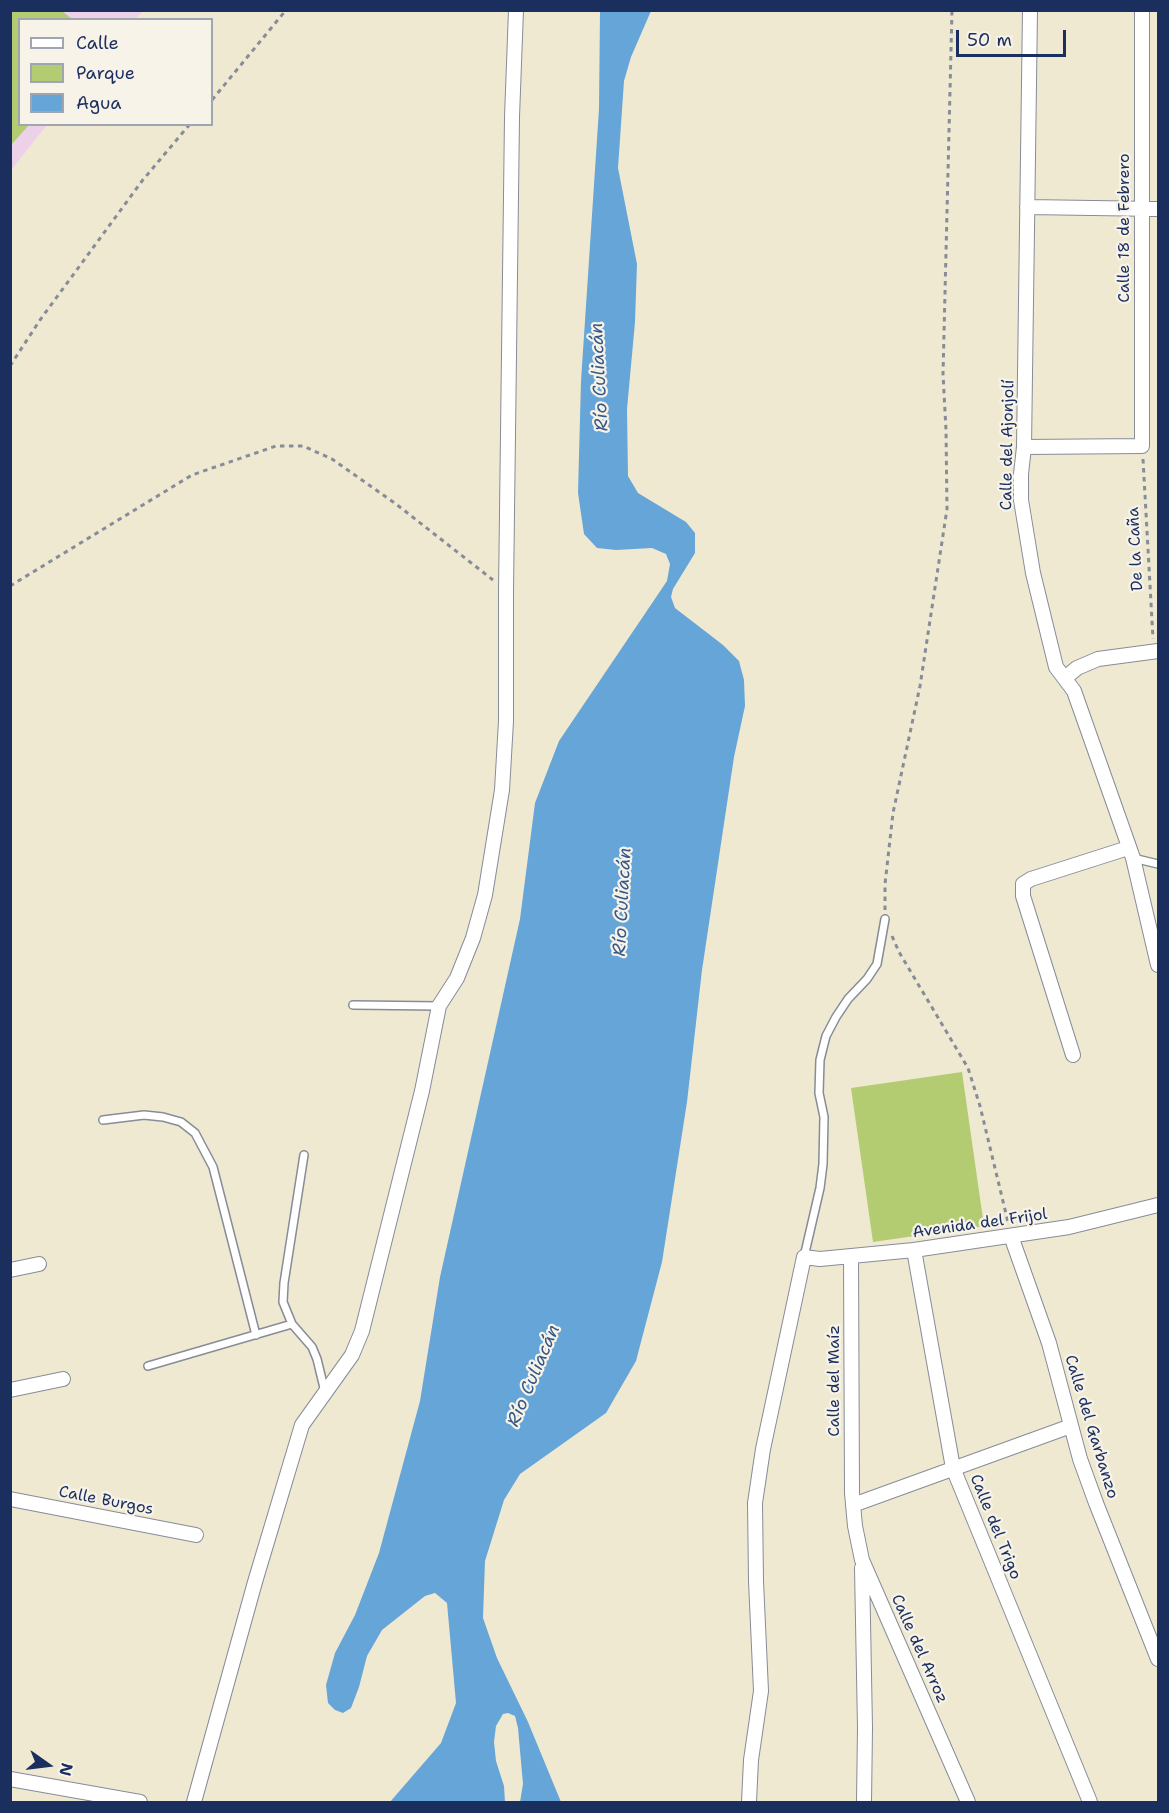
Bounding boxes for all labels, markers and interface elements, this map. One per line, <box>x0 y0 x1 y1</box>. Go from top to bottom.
legend <box>18 18 213 126</box>
scale bar <box>959 18 1068 56</box>
text: 50 m <box>967 28 1012 52</box>
text: Calle <box>76 31 119 55</box>
text: Parque <box>76 61 135 85</box>
text: Agua <box>76 91 121 115</box>
street label: Calle 18 de Febrero <box>1115 153 1135 303</box>
water label: Río Culiacán <box>586 322 614 432</box>
street label: Calle del Ajonjolí <box>997 379 1019 511</box>
street label: De la Caña <box>1124 506 1148 592</box>
water label: Río Culiacán <box>609 847 637 957</box>
street label: Avenida del Frijol <box>911 1205 1049 1243</box>
water label: Río Culiacán <box>503 1322 565 1430</box>
street label: Calle del Maíz <box>825 1325 845 1437</box>
street label: Calle del Garbanzo <box>1060 1353 1122 1501</box>
street label: Calle del Trigo <box>965 1472 1025 1582</box>
street label: Calle Burgos <box>57 1482 155 1520</box>
street label: Calle del Arroz <box>886 1592 952 1706</box>
north arrow <box>18 1735 78 1795</box>
text: N <box>54 1761 78 1778</box>

